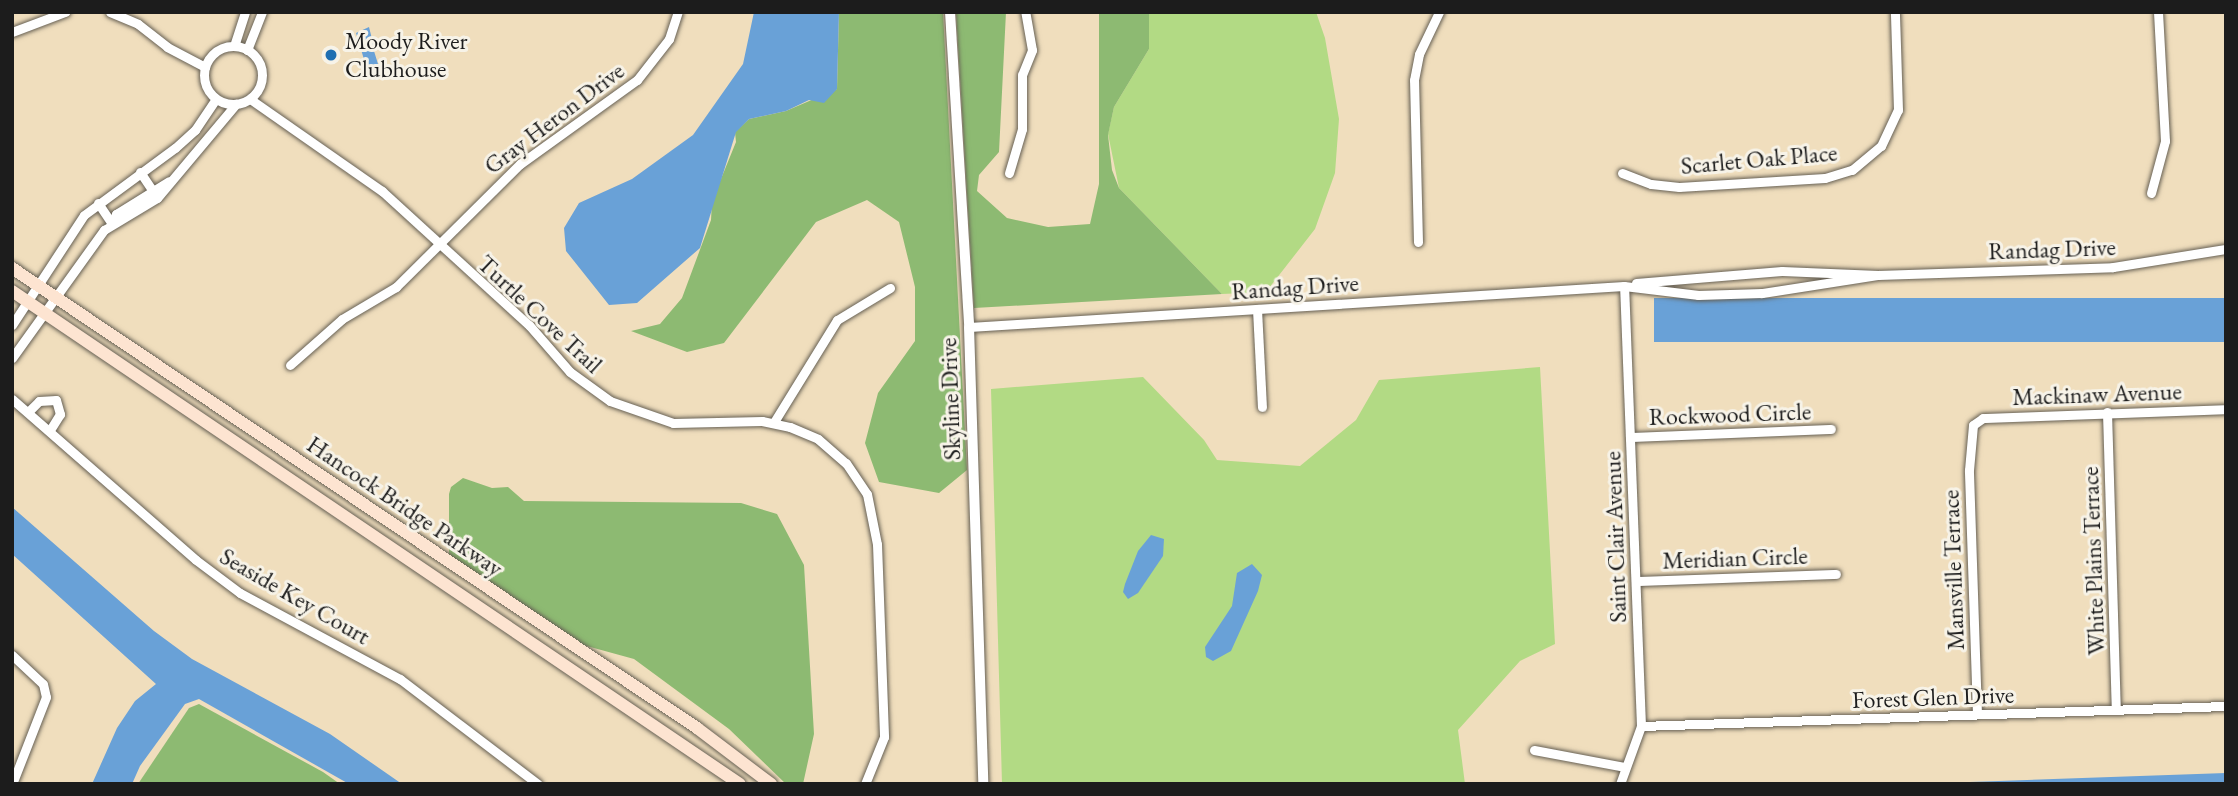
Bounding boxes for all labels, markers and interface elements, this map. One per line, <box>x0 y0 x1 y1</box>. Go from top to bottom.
place label: Moody River Clubhouse <box>345 27 468 83</box>
marker: Moody River Clubhouse <box>323 47 339 63</box>
street label: Gray Heron Drive <box>478 56 630 180</box>
street label: Scarlet Oak Place <box>1680 138 1838 180</box>
street label: Randag Drive <box>1988 232 2116 266</box>
street label: Turtle Cove Trail <box>472 249 608 379</box>
street label: Randag Drive <box>1230 268 1360 306</box>
street label: Skyline Drive <box>933 337 967 461</box>
street label: Mackinaw Avenue <box>2012 377 2182 411</box>
street label: Rockwood Circle <box>1648 397 1812 431</box>
street label: Hancock Bridge Parkway <box>302 430 508 582</box>
street label: Saint Clair Avenue <box>1598 451 1632 623</box>
street label: White Plains Terrace <box>2075 466 2111 656</box>
street label: Mansville Terrace <box>1936 489 1970 651</box>
street label: Seaside Key Court <box>215 541 375 651</box>
street label: Meridian Circle <box>1662 541 1808 575</box>
street label: Forest Glen Drive <box>1851 680 2015 714</box>

